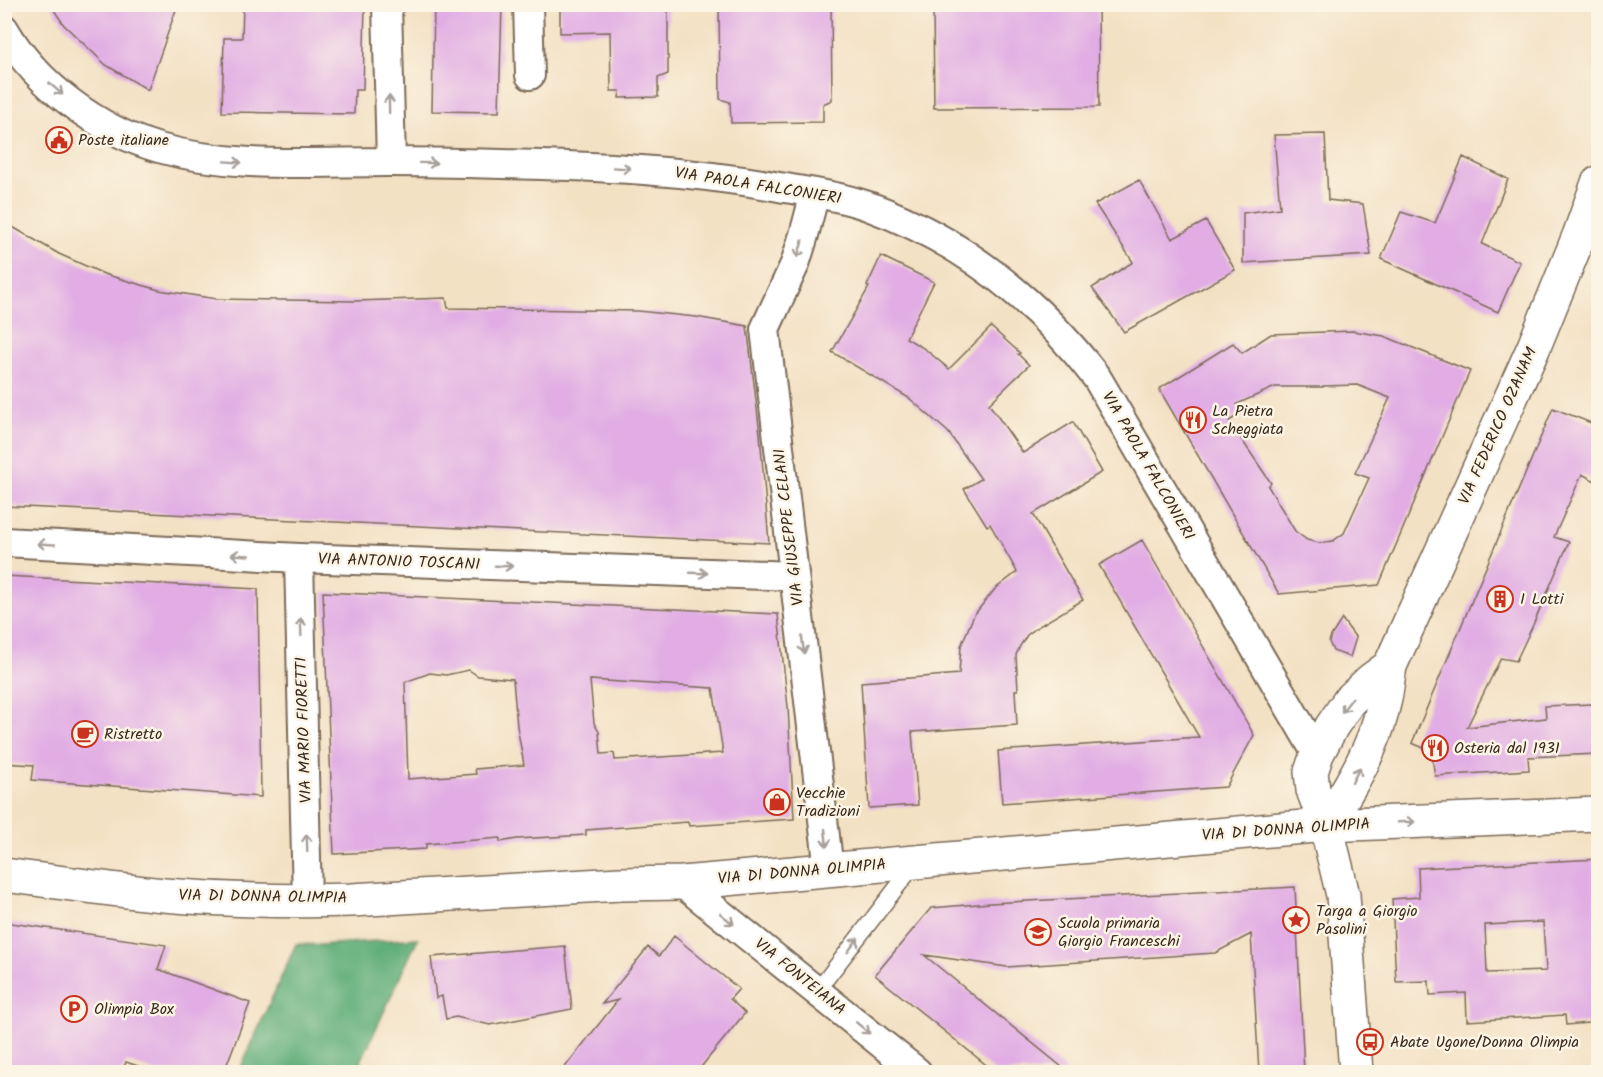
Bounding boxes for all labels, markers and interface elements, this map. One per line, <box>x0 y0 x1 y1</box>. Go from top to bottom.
one-way arrow <box>48 82 63 96</box>
one-way arrow <box>384 94 395 114</box>
public building icon: Poste italiane <box>44 125 74 155</box>
place label: Poste italiane <box>78 128 169 153</box>
one-way arrow <box>222 156 242 167</box>
one-way arrow <box>417 157 437 169</box>
street label: VIA PAOLA FALCONIERI <box>673 160 843 212</box>
one-way arrow <box>612 163 632 174</box>
one-way arrow <box>793 239 804 258</box>
street label: VIA FEDERICO OZANAM <box>1452 343 1544 509</box>
street label: VIA PAOLA FALCONIERI <box>1095 387 1201 545</box>
place label: La Pietra Scheggiata <box>1212 399 1284 442</box>
restaurant icon: La Pietra Scheggiata <box>1178 405 1208 435</box>
street label: VIA GIUSEPPE CELANI <box>767 447 811 607</box>
one-way arrow <box>36 539 56 550</box>
street label: VIA ANTONIO TOSCANI <box>317 547 481 577</box>
one-way arrow <box>231 549 251 560</box>
one-way arrow <box>494 560 514 571</box>
one-way arrow <box>689 567 708 578</box>
building icon: I Lotti <box>1485 584 1515 614</box>
place label: I Lotti <box>1520 587 1565 612</box>
one-way arrow <box>295 617 306 637</box>
one-way arrow <box>797 634 808 654</box>
street label: VIA MARIO FIORETTI <box>289 656 319 804</box>
one-way arrow <box>1341 697 1353 713</box>
cafe icon: Ristretto <box>70 719 100 749</box>
place label: Ristretto <box>104 722 162 747</box>
restaurant icon: Osteria dal 1931 <box>1420 733 1450 763</box>
place label: Osteria dal 1931 <box>1454 736 1560 761</box>
one-way arrow <box>1350 767 1362 784</box>
place label: Vecchie Tradizioni <box>796 781 861 824</box>
shop icon: Vecchie Tradizioni <box>762 787 792 817</box>
street label: VIA DI DONNA OLIMPIA <box>1201 812 1371 848</box>
one-way arrow <box>1395 817 1415 828</box>
one-way arrow <box>821 828 832 848</box>
one-way arrow <box>301 833 312 853</box>
street label: VIA DI DONNA OLIMPIA <box>717 852 887 892</box>
street label: VIA DI DONNA OLIMPIA <box>178 883 348 911</box>
place label: Targa a Giorgio Pasolini <box>1316 899 1418 942</box>
place icon: Targa a Giorgio Pasolini <box>1281 905 1311 935</box>
place label: Scuola primaria Giorgio Franceschi <box>1058 911 1181 954</box>
one-way arrow <box>719 913 735 926</box>
school or university icon: Scuola primaria Giorgio Franceschi <box>1023 917 1053 947</box>
street label: VIA FONTEIANA <box>749 932 852 1022</box>
one-way arrow <box>846 937 859 953</box>
parking icon: Olimpia Box <box>59 994 89 1024</box>
place label: Olimpia Box <box>94 997 175 1022</box>
one-way arrow <box>855 1022 871 1035</box>
bus stop icon: Abate Ugone/Donna Olimpia <box>1355 1027 1385 1057</box>
place label: Abate Ugone/Donna Olimpia <box>1390 1030 1579 1055</box>

